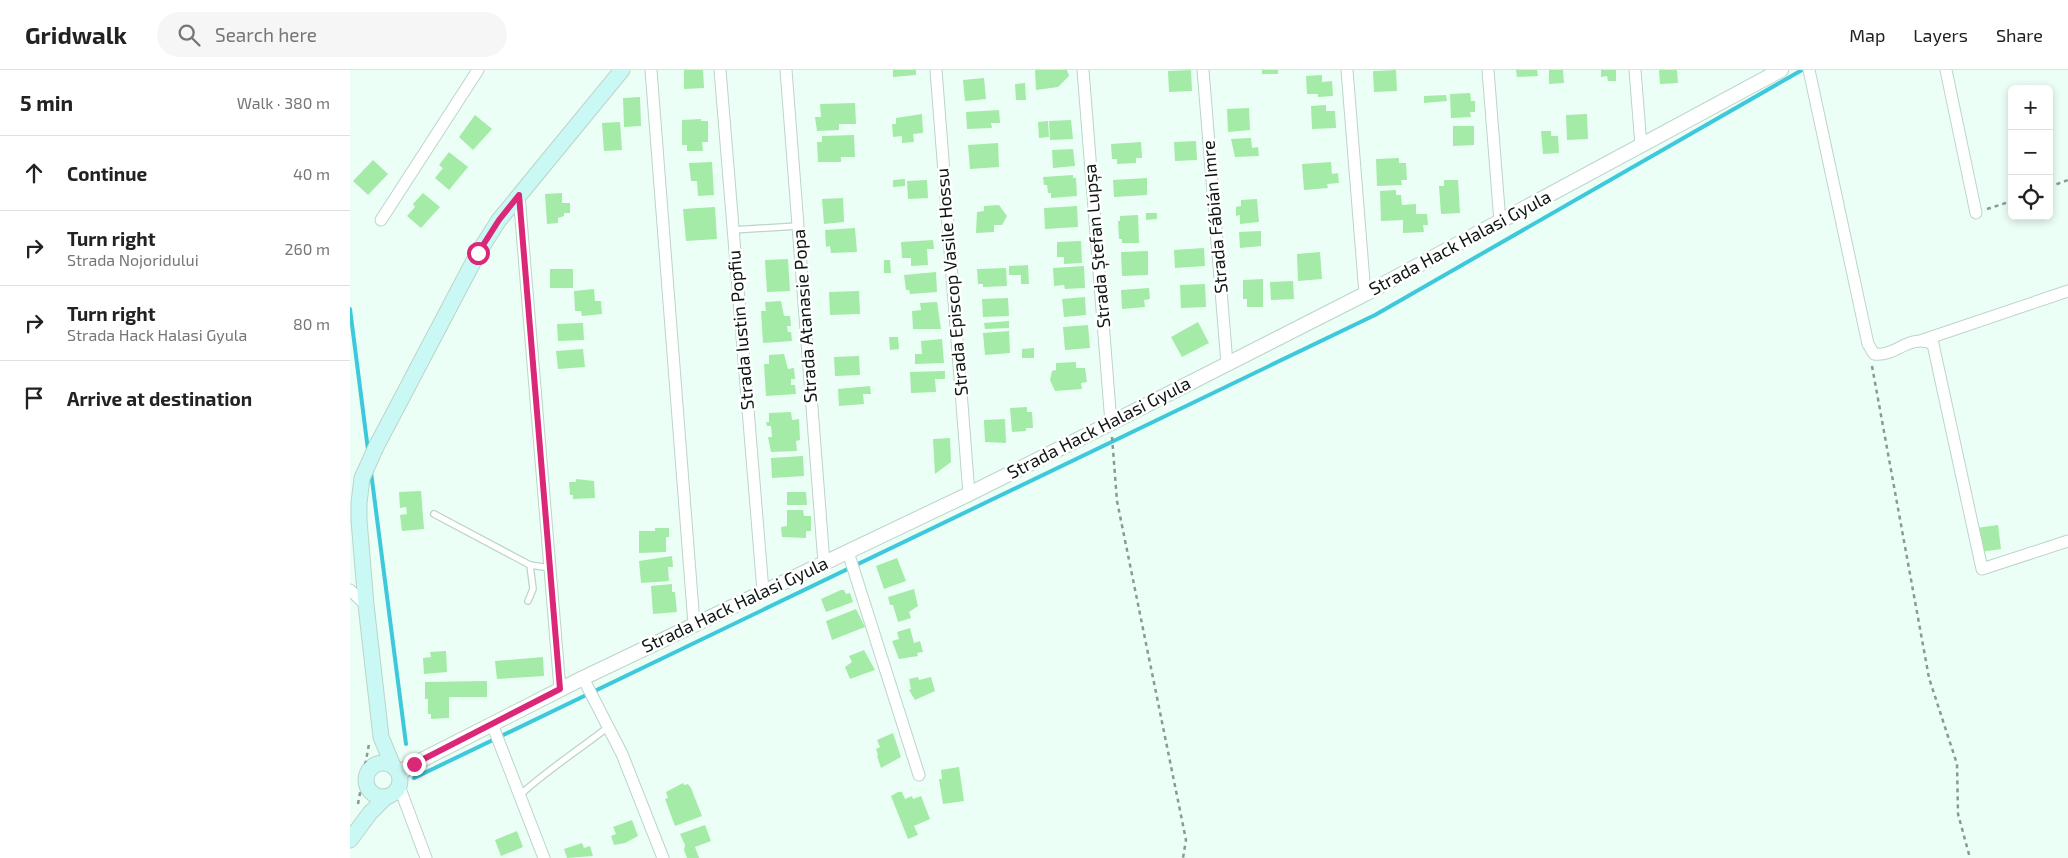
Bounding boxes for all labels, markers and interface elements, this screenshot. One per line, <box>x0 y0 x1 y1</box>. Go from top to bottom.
search box <box>157 12 507 57</box>
text: Gridwalk <box>25 20 127 49</box>
icon: search <box>175 21 203 49</box>
text: Search here <box>215 23 317 46</box>
text: Map <box>1849 24 1885 46</box>
text: Layers <box>1913 24 1968 46</box>
text: Share <box>1996 24 2043 46</box>
map controls <box>2008 85 2053 220</box>
button: + <box>2008 85 2053 130</box>
text: 5 min <box>20 90 73 115</box>
text: Walk · 380 m <box>237 93 330 112</box>
button: − <box>2008 130 2053 175</box>
street label: Strada Fábián Imre <box>1196 140 1232 295</box>
icon: ahead <box>20 159 48 187</box>
text: Continue <box>67 162 147 185</box>
street label: Strada Ștefan Lupșa <box>1078 163 1115 329</box>
text: 40 m <box>293 164 330 183</box>
street label: Strada Episcop Vasile Hossu <box>930 167 972 397</box>
button: locate <box>2008 175 2053 220</box>
street label: Strada Hack Halasi Gyula <box>1365 185 1554 299</box>
text: Turn right <box>67 227 155 250</box>
street label: Strada Atanasie Popa <box>787 228 821 404</box>
icon: right <box>20 234 48 262</box>
text: 260 m <box>285 239 330 258</box>
route start <box>467 242 490 265</box>
street label: Strada Iustin Popfiu <box>722 249 758 411</box>
text: Strada Nojoridului <box>67 250 199 269</box>
text: Turn right <box>67 302 155 325</box>
icon: right <box>20 309 48 337</box>
text: 80 m <box>293 314 330 333</box>
text: Strada Hack Halasi Gyula <box>67 325 247 344</box>
street label: Strada Hack Halasi Gyula <box>1003 371 1194 483</box>
icon: arrive <box>20 384 48 412</box>
text: Arrive at destination <box>67 387 252 410</box>
street label: Strada Hack Halasi Gyula <box>638 551 831 657</box>
route end <box>403 753 426 776</box>

